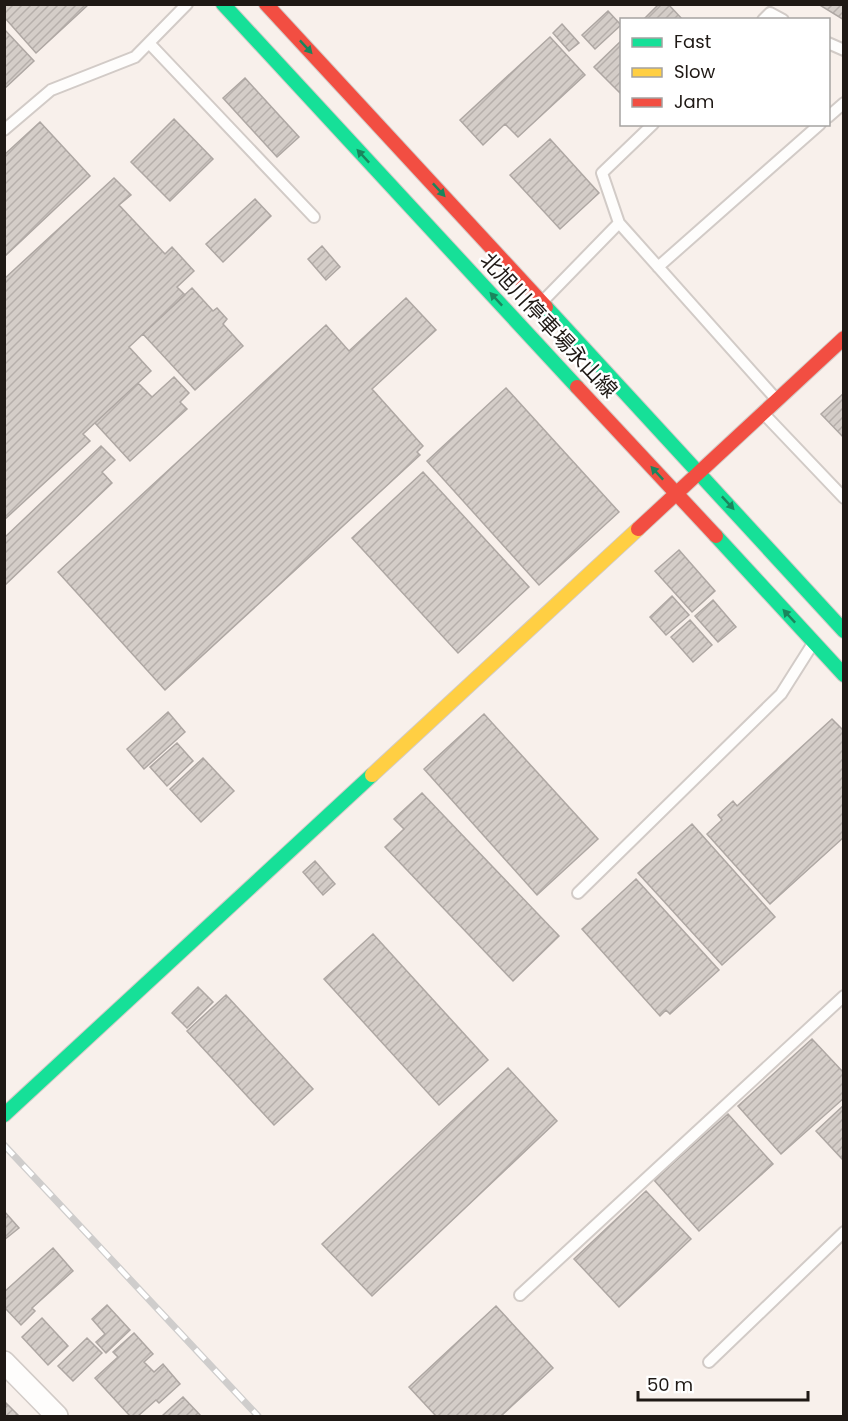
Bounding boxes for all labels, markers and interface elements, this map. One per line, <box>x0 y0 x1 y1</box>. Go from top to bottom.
legend <box>620 18 830 126</box>
text: Fast <box>674 29 711 54</box>
one-way arrow <box>299 40 313 55</box>
text: Slow <box>674 59 716 84</box>
text: Jam <box>674 89 714 114</box>
one-way arrow <box>357 150 371 164</box>
one-way arrow <box>431 183 445 197</box>
street label: 北旭川停車場永山線 <box>474 246 624 404</box>
one-way arrow <box>489 292 503 307</box>
one-way arrow <box>651 466 664 481</box>
one-way arrow <box>721 495 734 510</box>
one-way arrow <box>782 609 796 624</box>
scale bar <box>638 1364 808 1402</box>
text: 50 m <box>647 1372 693 1397</box>

